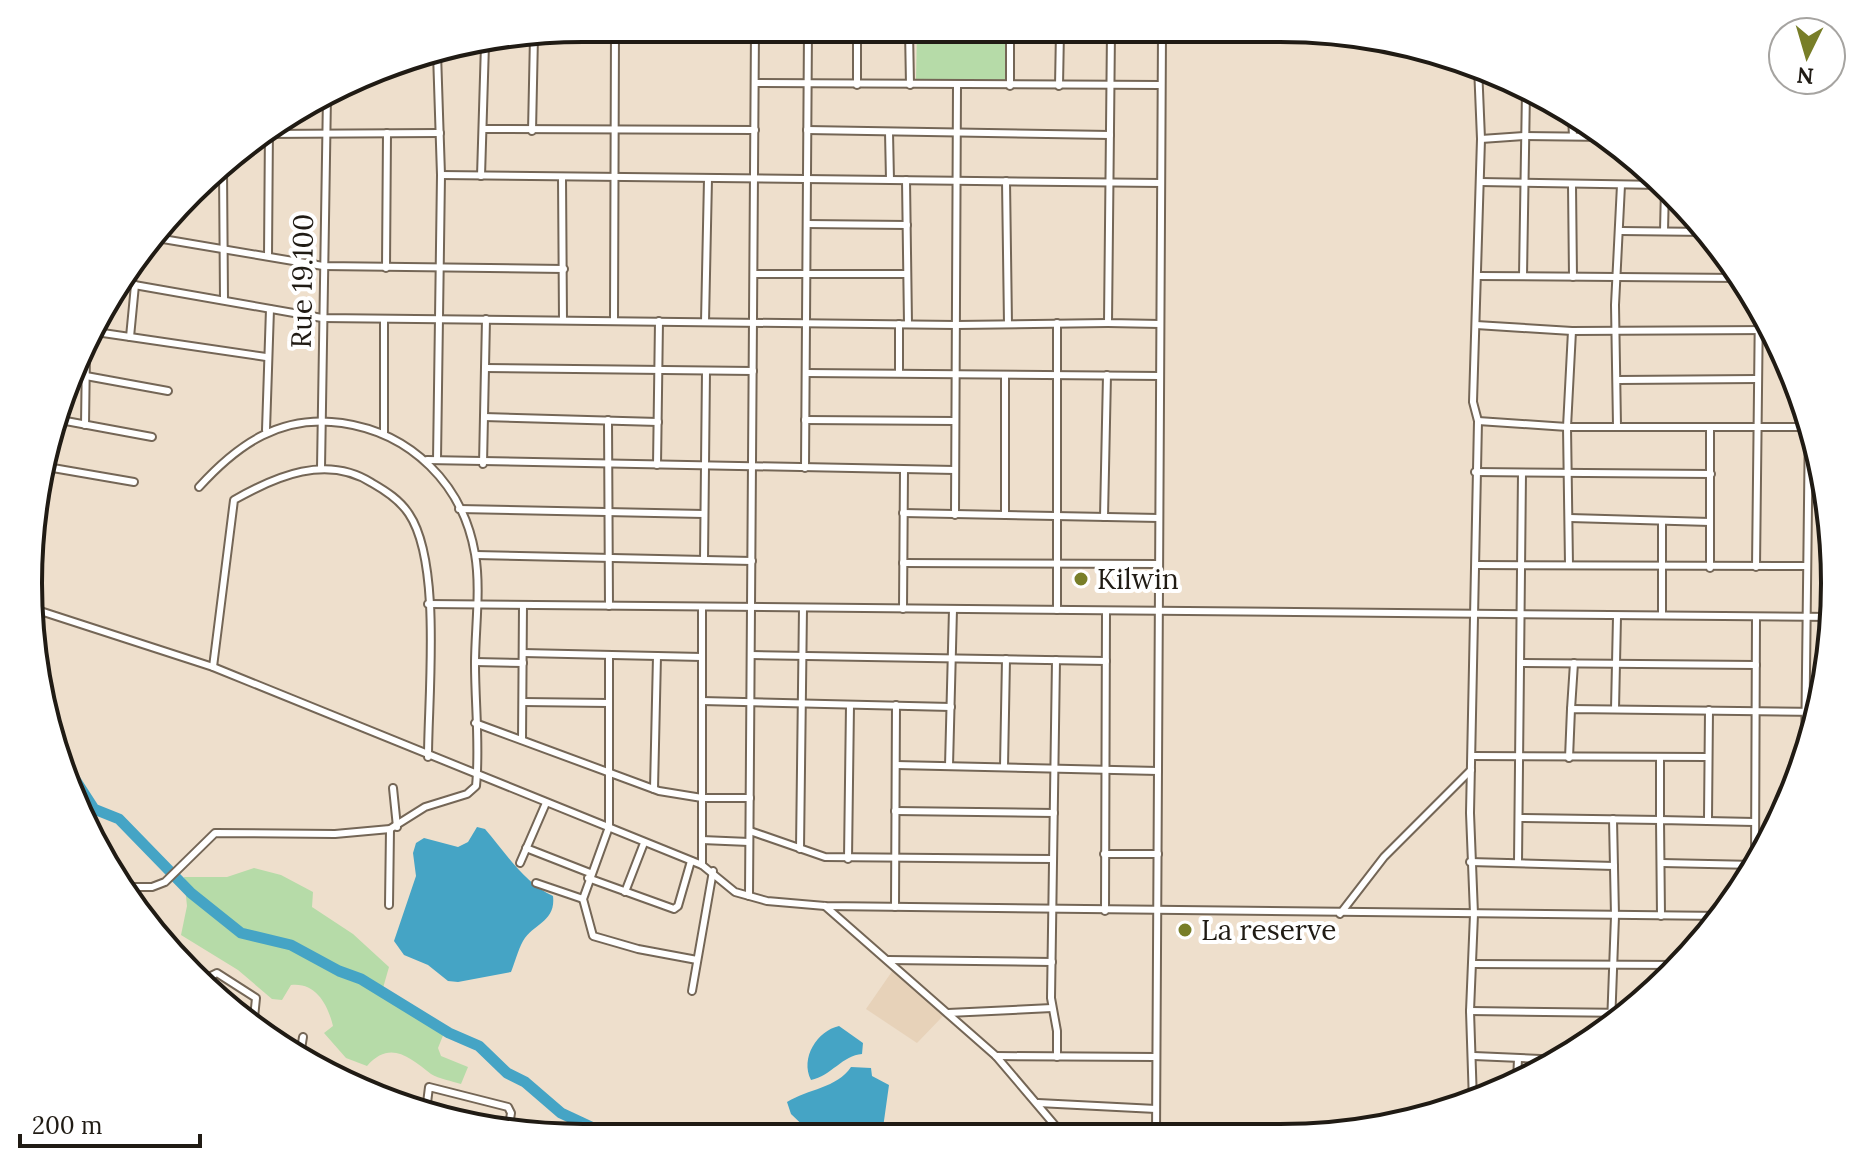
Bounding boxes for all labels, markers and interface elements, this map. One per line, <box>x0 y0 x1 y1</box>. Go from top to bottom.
north arrow <box>1767 16 1847 96</box>
text: N <box>1796 61 1815 91</box>
street label: Rue 19.100 <box>283 213 321 349</box>
place label: Kilwin <box>1097 561 1179 597</box>
marker: Kilwin <box>1072 570 1090 588</box>
place label: La reserve <box>1201 912 1336 948</box>
marker: La reserve <box>1176 921 1194 939</box>
scale bar <box>20 1098 200 1148</box>
text: 200 m <box>32 1110 102 1141</box>

